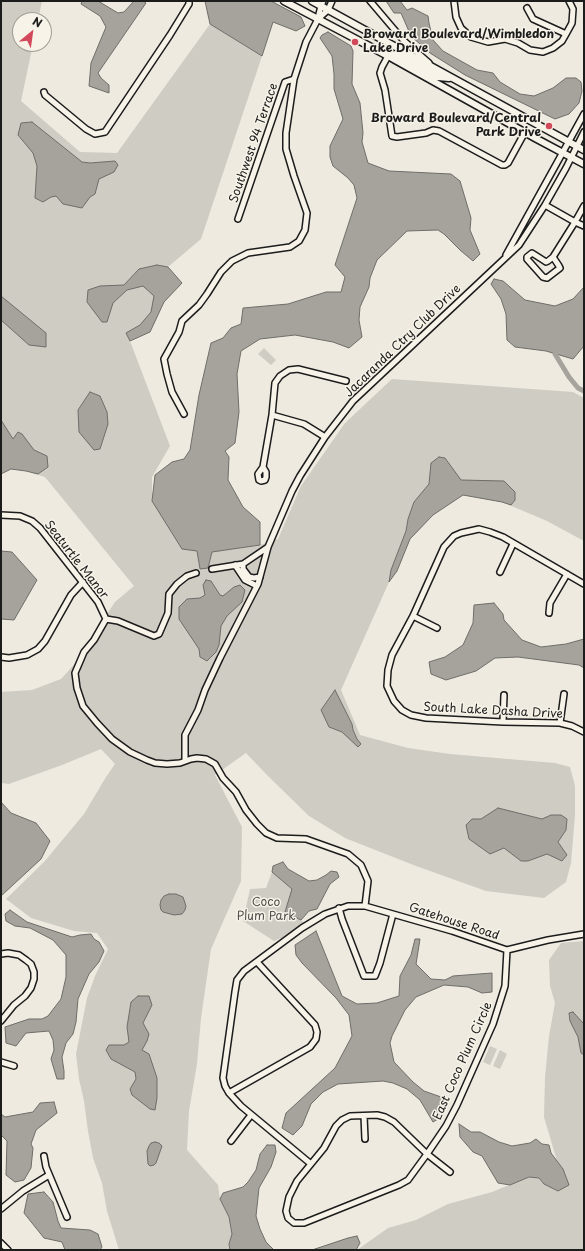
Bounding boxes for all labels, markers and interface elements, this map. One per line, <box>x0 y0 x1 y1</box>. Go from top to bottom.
north arrow <box>12 12 52 52</box>
text: N <box>30 12 46 31</box>
place label: Broward Boulevard/Wimbledon Lake Drive <box>363 28 554 56</box>
marker: Broward Boulevard/Wimbledon Lake Drive <box>350 37 360 47</box>
street label: Southwest 94 Terrace <box>227 81 281 205</box>
place label: Broward Boulevard/Central Park Drive <box>371 112 541 140</box>
marker: Broward Boulevard/Central Park Drive <box>544 121 554 131</box>
street label: Jacaranda Ctry Club Drive <box>342 282 464 400</box>
street label: Seaturtle Manor <box>41 518 111 602</box>
street label: South Lake Dasha Drive <box>423 700 563 722</box>
park label: Coco Plum Park <box>236 896 296 924</box>
street label: Gatehouse Road <box>407 901 501 943</box>
street label: East Coco Plum Circle <box>430 1000 496 1122</box>

